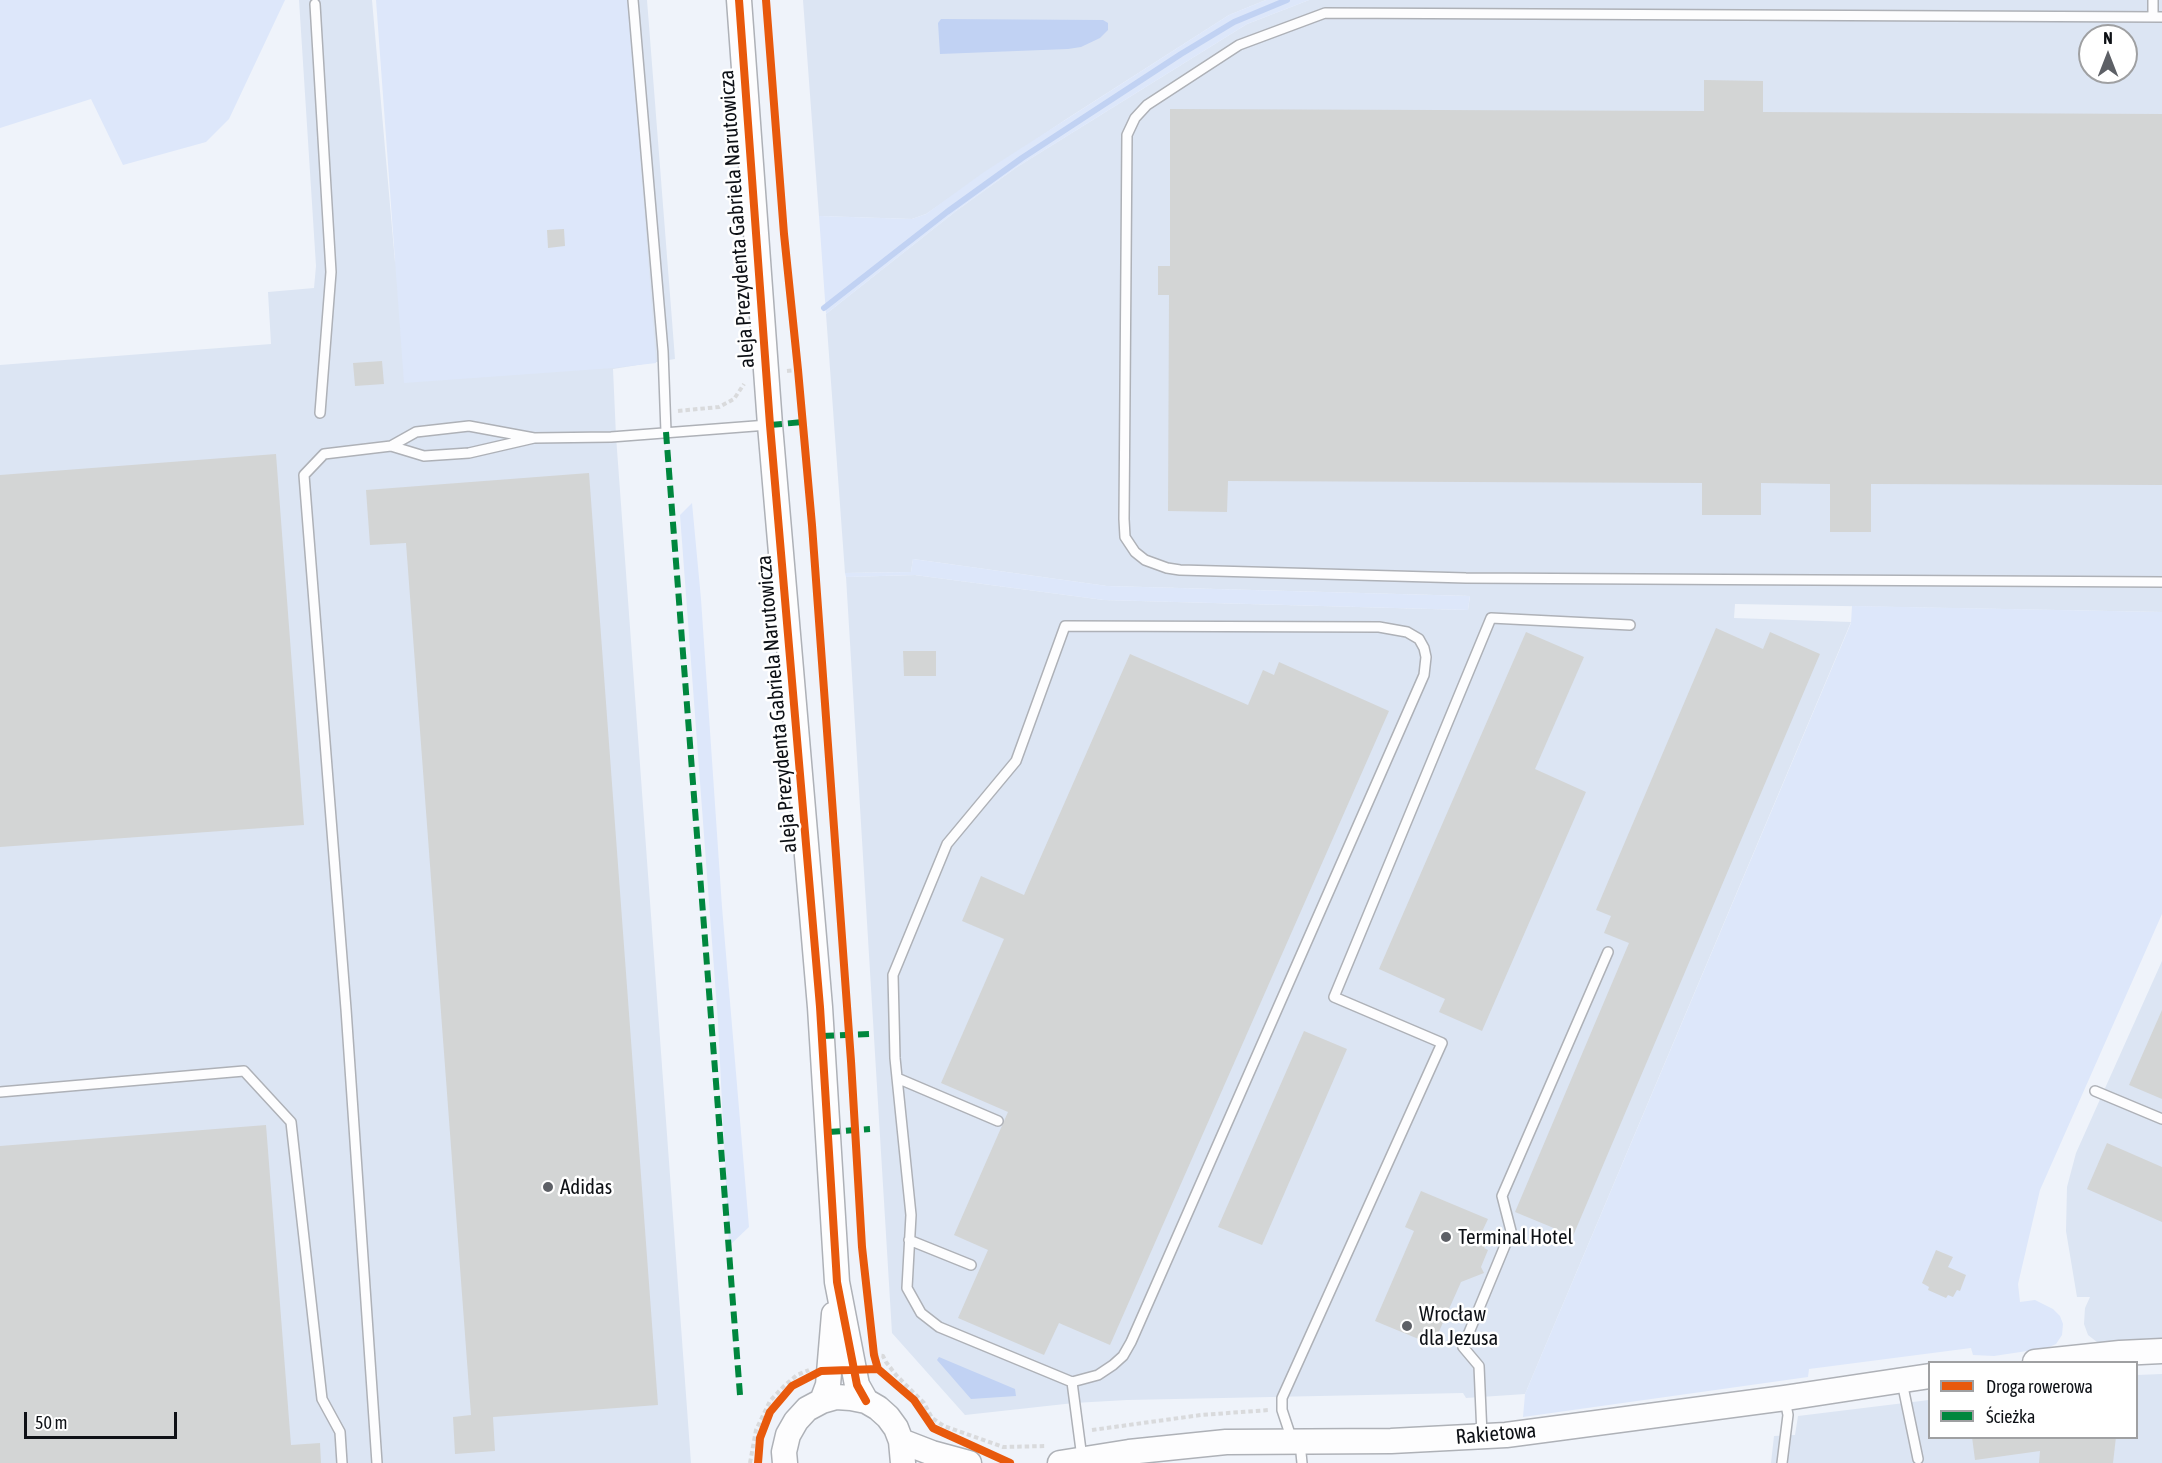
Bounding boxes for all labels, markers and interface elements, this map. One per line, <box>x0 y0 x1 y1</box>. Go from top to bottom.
north arrow <box>2078 24 2138 84</box>
text: N <box>2103 29 2113 47</box>
street label: aleja Prezydenta Gabriela Narutowicza <box>714 69 760 369</box>
street label: aleja Prezydenta Gabriela Narutowicza <box>751 554 803 854</box>
place label: Adidas <box>560 1174 612 1200</box>
marker: Adidas <box>541 1180 555 1194</box>
place label: Terminal Hotel <box>1458 1224 1573 1250</box>
marker: Terminal Hotel <box>1439 1230 1453 1244</box>
place label: Wrocław dla Jezusa <box>1419 1301 1498 1351</box>
marker: Wrocław dla Jezusa <box>1400 1319 1414 1333</box>
legend <box>1928 1361 2138 1439</box>
text: Droga rowerowa <box>1986 1376 2093 1397</box>
scale bar <box>27 1400 180 1438</box>
text: Ścieżka <box>1986 1406 2035 1427</box>
text: 50 m <box>35 1412 67 1433</box>
street label: Rakietowa <box>1455 1418 1537 1450</box>

